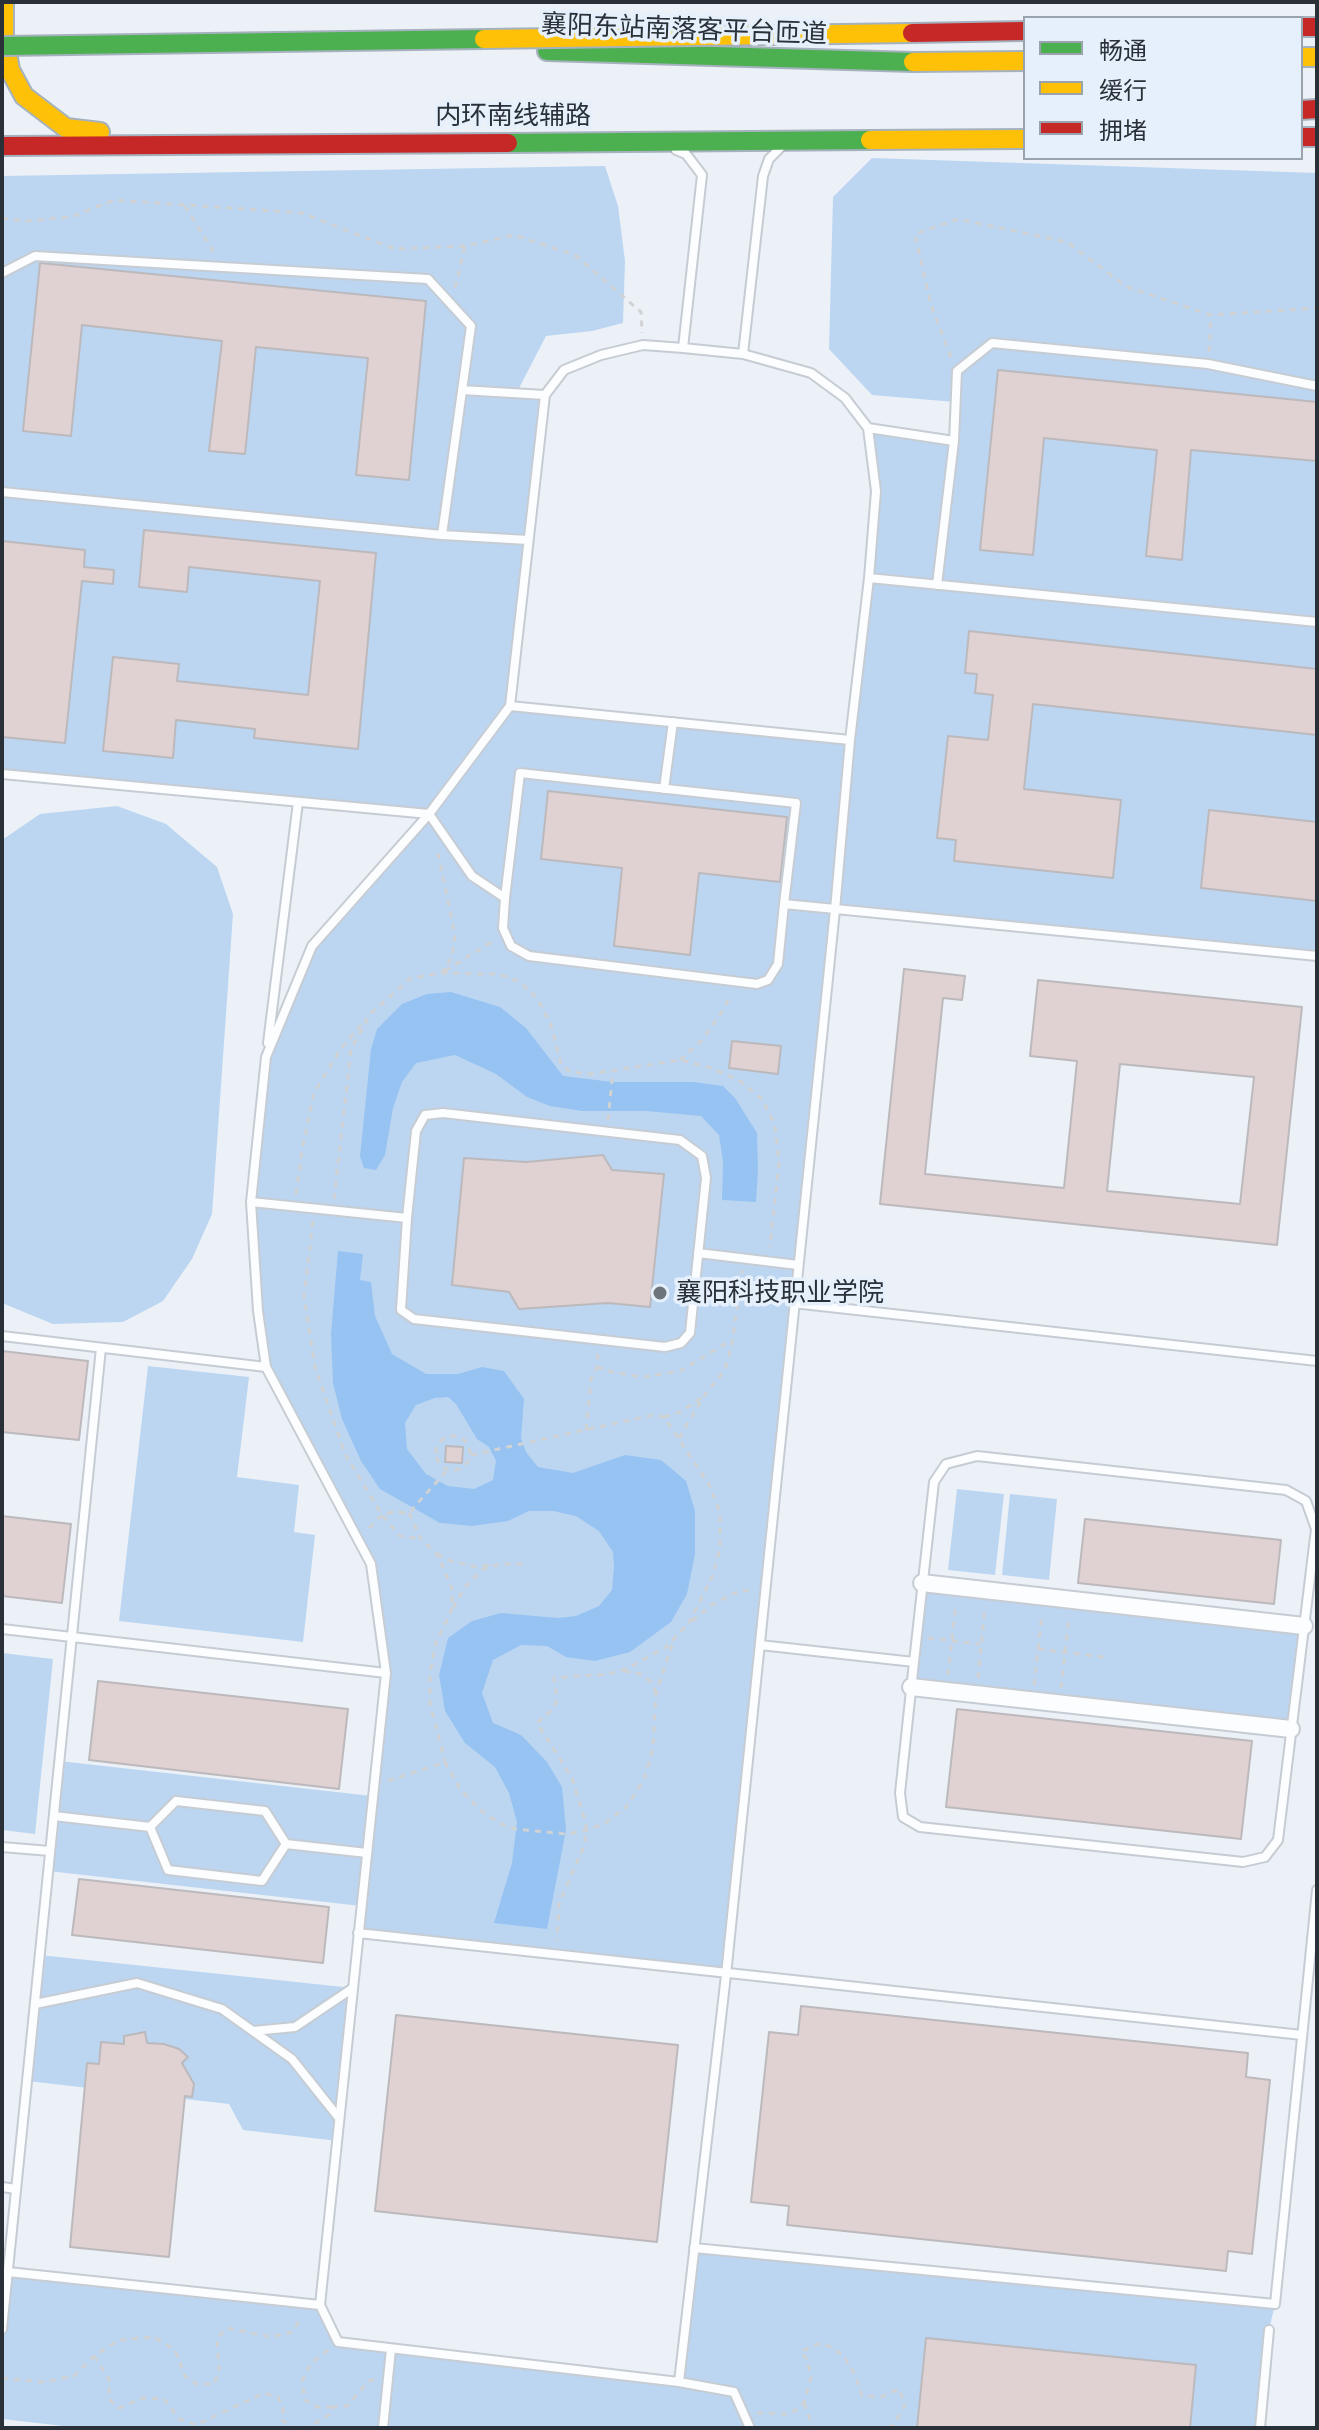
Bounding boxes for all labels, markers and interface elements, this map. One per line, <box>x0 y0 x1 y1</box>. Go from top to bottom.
street label: 襄阳东站南落客平台匝道 <box>541 9 827 51</box>
legend <box>1023 16 1303 160</box>
text: 畅通 <box>1099 31 1147 66</box>
text: 缓行 <box>1099 71 1147 106</box>
street label: 内环南线辅路 <box>435 100 591 132</box>
text: 拥堵 <box>1099 111 1147 146</box>
place label: 襄阳科技职业学院 <box>676 1277 884 1309</box>
marker: 襄阳科技职业学院 <box>651 1284 669 1302</box>

